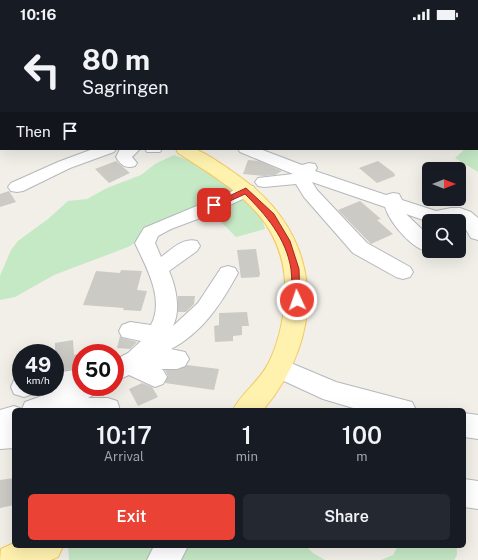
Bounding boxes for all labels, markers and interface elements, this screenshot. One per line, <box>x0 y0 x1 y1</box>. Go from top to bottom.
text: 10:16 <box>20 6 56 23</box>
text: 80 m <box>82 43 150 76</box>
icon: left <box>16 44 68 96</box>
text: Sagringen <box>82 77 169 98</box>
icon: arrive <box>59 120 81 142</box>
text: Then <box>16 123 51 140</box>
north arrow <box>422 162 466 206</box>
map controls <box>422 162 466 258</box>
pin <box>197 188 231 222</box>
icon: arrive <box>203 194 225 216</box>
button: search <box>422 214 466 258</box>
position arrow <box>276 279 318 321</box>
speed limit sign: 50 <box>72 344 124 396</box>
text: 49 <box>25 353 51 377</box>
text: km/h <box>26 374 50 386</box>
text: 10:17 <box>96 421 152 449</box>
text: 1 <box>242 421 252 449</box>
text: 100 <box>342 421 382 449</box>
text: Arrival <box>104 449 144 464</box>
text: min <box>236 449 258 464</box>
text: m <box>356 449 368 464</box>
button: Exit <box>28 494 235 540</box>
button: Share <box>243 494 450 540</box>

